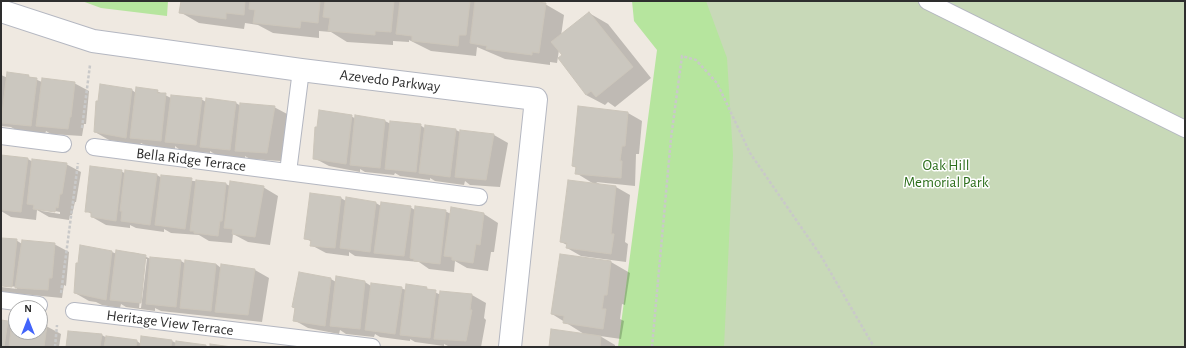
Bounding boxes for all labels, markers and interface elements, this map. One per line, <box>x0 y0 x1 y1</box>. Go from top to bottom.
street label: Azevedo Parkway <box>339 66 441 96</box>
street label: Bella Ridge Terrace <box>135 144 247 176</box>
park label: Oak Hill Memorial Park <box>903 156 989 191</box>
north arrow <box>8 300 48 340</box>
text: N <box>24 303 32 314</box>
street label: Heritage View Terrace <box>105 306 235 340</box>

